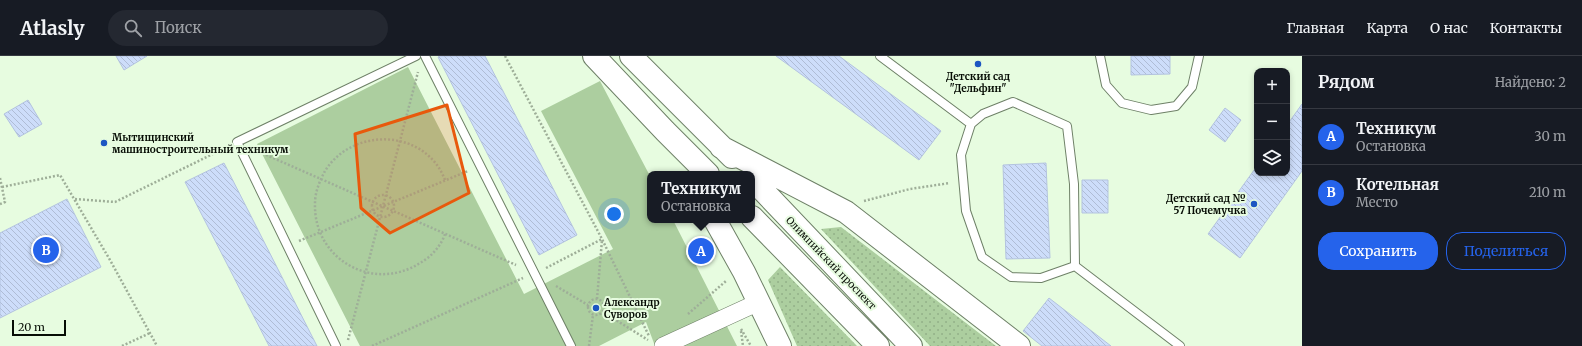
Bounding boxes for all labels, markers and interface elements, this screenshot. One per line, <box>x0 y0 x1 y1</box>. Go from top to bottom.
search box <box>108 10 388 46</box>
text: Atlasly <box>20 16 84 40</box>
icon: search <box>122 17 144 39</box>
text: Поиск <box>154 18 202 37</box>
text: Главная <box>1286 19 1344 37</box>
text: Карта <box>1366 19 1408 37</box>
text: О нас <box>1430 19 1468 37</box>
text: Контакты <box>1490 19 1562 37</box>
marker: Детский сад "Дельфин" <box>973 59 983 69</box>
map controls <box>1254 68 1290 176</box>
button: + <box>1254 68 1290 104</box>
place label: Детский сад "Дельфин" <box>946 70 1010 95</box>
text: Рядом <box>1318 71 1374 93</box>
text: Найдено: 2 <box>1495 74 1566 91</box>
button: − <box>1254 104 1290 140</box>
text: Техникум <box>1356 119 1436 138</box>
text: A <box>1326 128 1336 145</box>
text: 30 m <box>1534 128 1566 145</box>
place label: Мытищинский машиностроительный техникум <box>112 131 289 156</box>
marker: Мытищинский машиностроительный техникум <box>99 138 109 148</box>
text: Остановка <box>1356 138 1426 155</box>
button: layers <box>1254 140 1290 176</box>
popup <box>647 171 755 223</box>
text: Котельная <box>1356 175 1439 194</box>
text: Техникум <box>661 179 741 198</box>
text: B <box>1326 184 1336 201</box>
text: 210 m <box>1529 184 1566 201</box>
place label: Детский сад № 57 Почемучка <box>1166 192 1246 217</box>
text: Место <box>1356 194 1398 211</box>
text: Остановка <box>661 198 731 215</box>
marker: Детский сад № 57 Почемучка <box>1249 199 1259 209</box>
your location <box>604 204 624 224</box>
street label: Олимпийский проспект <box>783 214 879 312</box>
button: Сохранить <box>1318 232 1438 270</box>
button: Поделиться <box>1446 232 1566 270</box>
pin: B <box>33 235 59 265</box>
pin: A <box>688 236 714 266</box>
place label: Александр Суворов <box>603 296 660 321</box>
marker: Александр Суворов <box>591 303 601 313</box>
scale bar <box>12 318 66 337</box>
text: 20 m <box>18 320 45 334</box>

